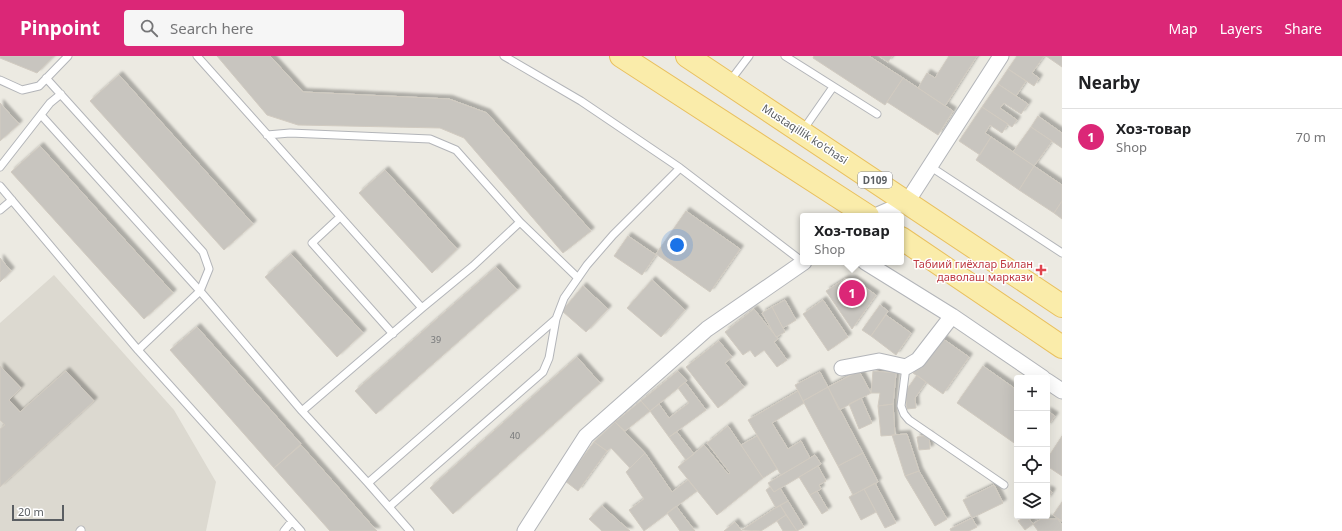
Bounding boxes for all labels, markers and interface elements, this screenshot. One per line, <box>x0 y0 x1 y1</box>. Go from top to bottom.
search box <box>124 10 404 46</box>
text: Pinpoint <box>20 15 100 41</box>
icon: search <box>138 17 160 39</box>
text: Search here <box>170 18 253 38</box>
text: Map <box>1169 19 1198 38</box>
text: Layers <box>1220 19 1262 38</box>
text: Share <box>1284 19 1322 38</box>
text: Nearby <box>1078 71 1140 94</box>
street label: Mustaqillik ko'chasi <box>759 100 851 167</box>
text: Хоз-товар <box>1116 118 1191 138</box>
text: 1 <box>1087 128 1095 146</box>
text: 70 m <box>1296 128 1326 146</box>
text: Shop <box>1116 138 1147 156</box>
road number: D109 <box>858 172 892 188</box>
popup <box>800 213 904 265</box>
text: Хоз-товар <box>814 220 890 240</box>
your location <box>667 235 687 255</box>
text: Shop <box>814 240 845 258</box>
place label: Табиий гиёхлар Билан даволаш маркази <box>913 256 1033 284</box>
marker: Табиий гиёхлар Билан даволаш маркази <box>1036 265 1046 275</box>
pin: 1 <box>839 278 865 308</box>
house number: 39 <box>431 333 441 346</box>
map controls <box>1014 375 1050 519</box>
button: + <box>1014 375 1050 411</box>
button: − <box>1014 411 1050 447</box>
house number: 40 <box>510 429 520 442</box>
button: locate <box>1014 447 1050 483</box>
button: layers <box>1014 483 1050 519</box>
scale bar <box>12 503 64 522</box>
text: 20 m <box>18 504 44 519</box>

